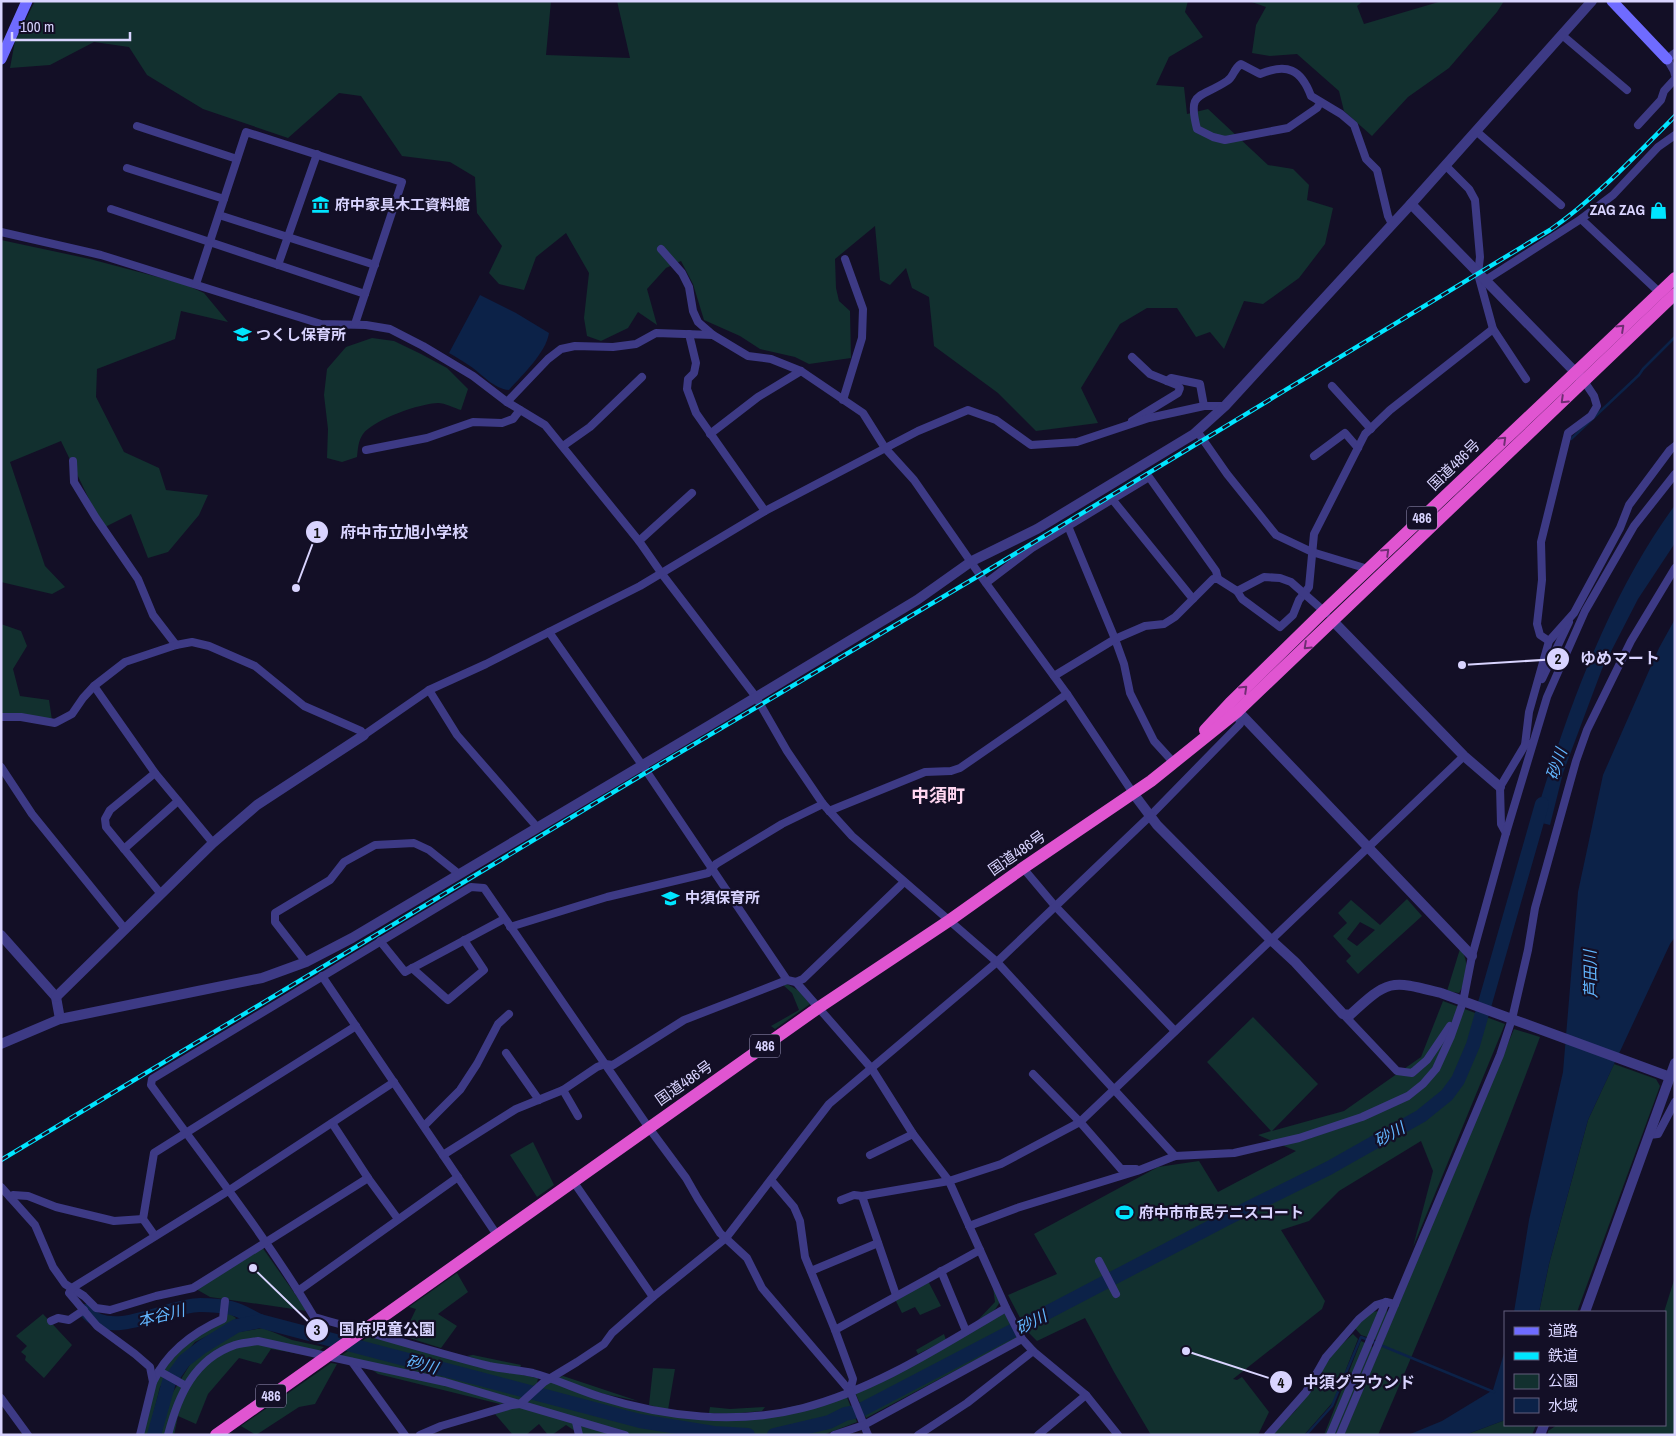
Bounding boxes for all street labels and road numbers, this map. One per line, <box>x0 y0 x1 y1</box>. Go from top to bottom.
street label: 国道486号 <box>1423 434 1485 495</box>
road number: 486 <box>1407 506 1437 530</box>
street label: 国道486号 <box>984 825 1050 880</box>
road number: 486 <box>750 1034 780 1058</box>
street label: 国道486号 <box>651 1055 717 1110</box>
road number: 486 <box>256 1384 286 1408</box>

